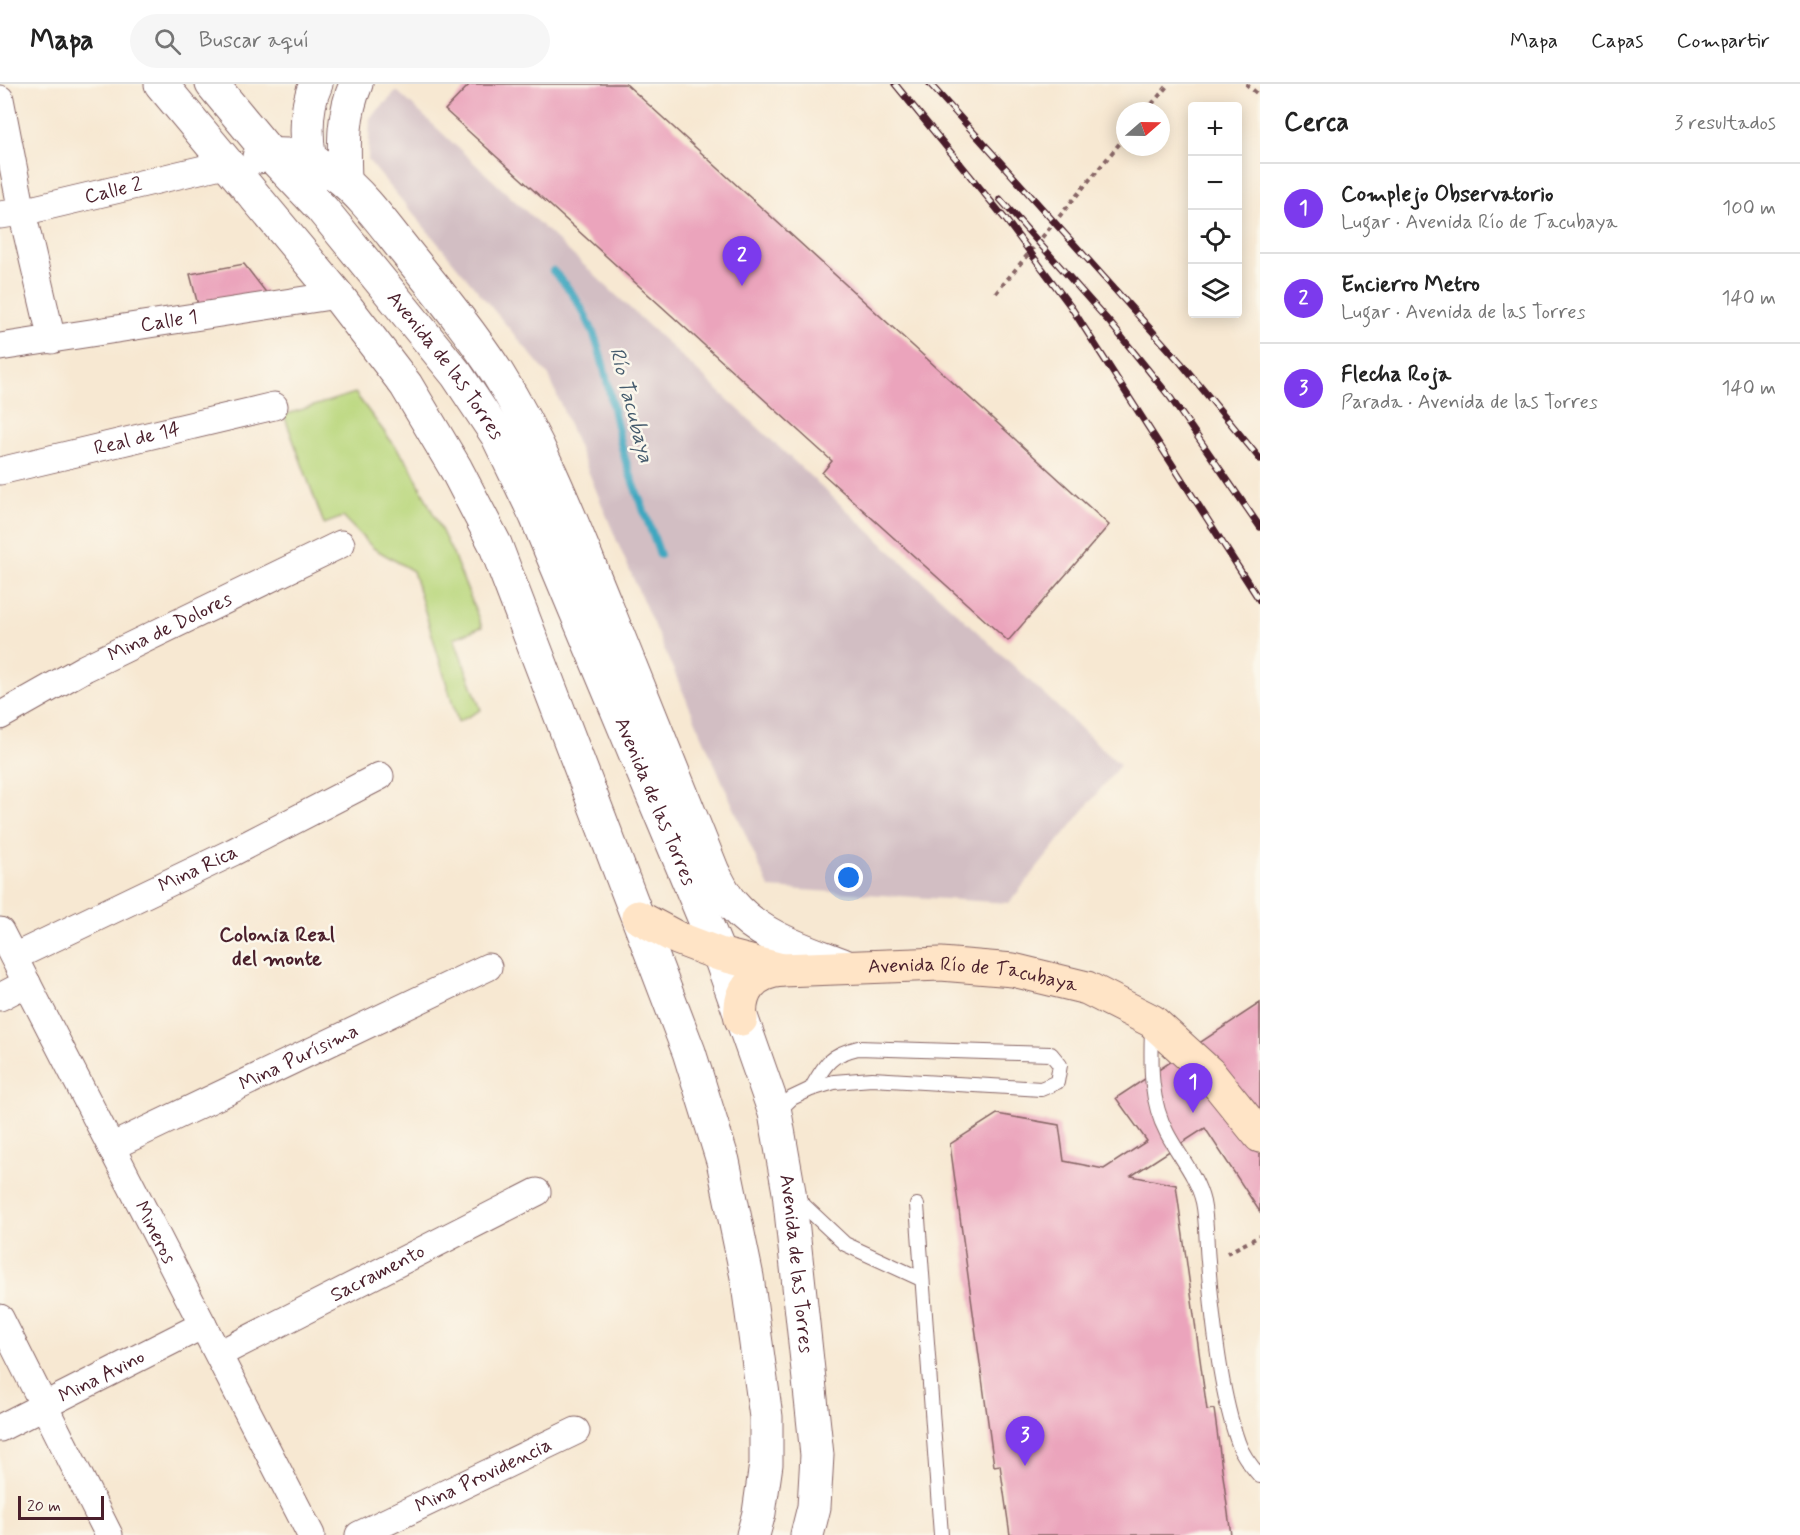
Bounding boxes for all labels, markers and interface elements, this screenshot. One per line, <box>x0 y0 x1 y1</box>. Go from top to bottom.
search box <box>130 14 550 68</box>
text: Mapa <box>30 23 94 60</box>
icon: search <box>151 25 184 58</box>
text: Buscar aquí <box>199 27 309 55</box>
text: Mapa <box>1510 27 1558 55</box>
text: Capas <box>1591 27 1644 55</box>
text: Compartir <box>1677 27 1770 55</box>
north arrow <box>1116 102 1170 156</box>
map controls <box>1188 102 1242 318</box>
button: + <box>1188 102 1242 156</box>
text: Cerca <box>1284 106 1349 140</box>
text: 3 resultados <box>1674 110 1776 137</box>
button: − <box>1188 156 1242 210</box>
street label: Calle 2 <box>82 171 145 210</box>
text: Complejo Observatorio <box>1341 181 1554 209</box>
text: 1 <box>1299 195 1308 222</box>
text: 100 m <box>1722 195 1776 222</box>
text: Lugar · Avenida Río de Tacubaya <box>1341 209 1618 236</box>
button: locate <box>1188 210 1242 264</box>
pin: 2 <box>722 236 762 286</box>
button: layers <box>1188 264 1242 318</box>
text: Encierro Metro <box>1341 271 1480 299</box>
street label: Avenida de las Torres <box>381 285 510 445</box>
text: 2 <box>1299 285 1308 312</box>
text: 140 m <box>1722 285 1776 312</box>
text: Lugar · Avenida de las Torres <box>1341 299 1585 326</box>
street label: Calle 1 <box>139 303 199 339</box>
water label: Río Tacubaya <box>602 344 660 466</box>
text: Flecha Roja <box>1341 361 1451 389</box>
text: 3 <box>1299 375 1308 402</box>
text: 140 m <box>1722 375 1776 402</box>
text: Parada · Avenida de las Torres <box>1341 389 1598 416</box>
street label: Real de 14 <box>91 415 183 462</box>
street label: Mina de Dolores <box>103 585 237 668</box>
street label: Avenida de las Torres <box>608 713 703 890</box>
street label: Mina Rica <box>154 838 242 899</box>
your location <box>834 863 863 892</box>
district label: Colonia Real del monte <box>219 921 335 973</box>
street label: Avenida Río de Tacubaya <box>867 950 1082 999</box>
street label: Mina Purísima <box>234 1017 363 1097</box>
pin: 1 <box>1174 1064 1212 1113</box>
street label: Avenida de las Torres <box>773 1172 820 1355</box>
street label: Mineros <box>128 1196 183 1269</box>
street label: Sacramento <box>326 1238 430 1309</box>
street label: Mina Avino <box>54 1343 149 1410</box>
pin: 3 <box>1006 1416 1044 1466</box>
street label: Mina Providencia <box>411 1431 556 1520</box>
scale bar <box>18 1493 104 1520</box>
text: 20 m <box>27 1496 61 1517</box>

